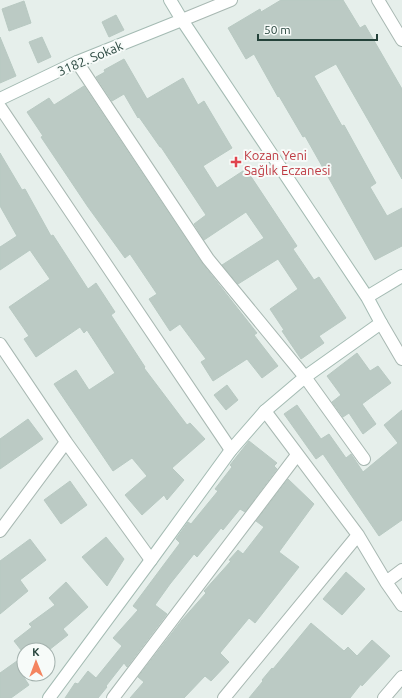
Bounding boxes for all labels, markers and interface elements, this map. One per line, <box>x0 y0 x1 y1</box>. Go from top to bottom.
scale bar <box>258 16 377 42</box>
text: 50 m <box>264 23 291 36</box>
street label: 3182. Sokak <box>55 38 125 78</box>
place label: Kozan Yeni Sağlık Eczanesi <box>244 148 330 177</box>
marker: Kozan Yeni Sağlık Eczanesi <box>231 157 241 167</box>
north arrow <box>16 642 56 682</box>
text: K <box>32 646 40 658</box>

